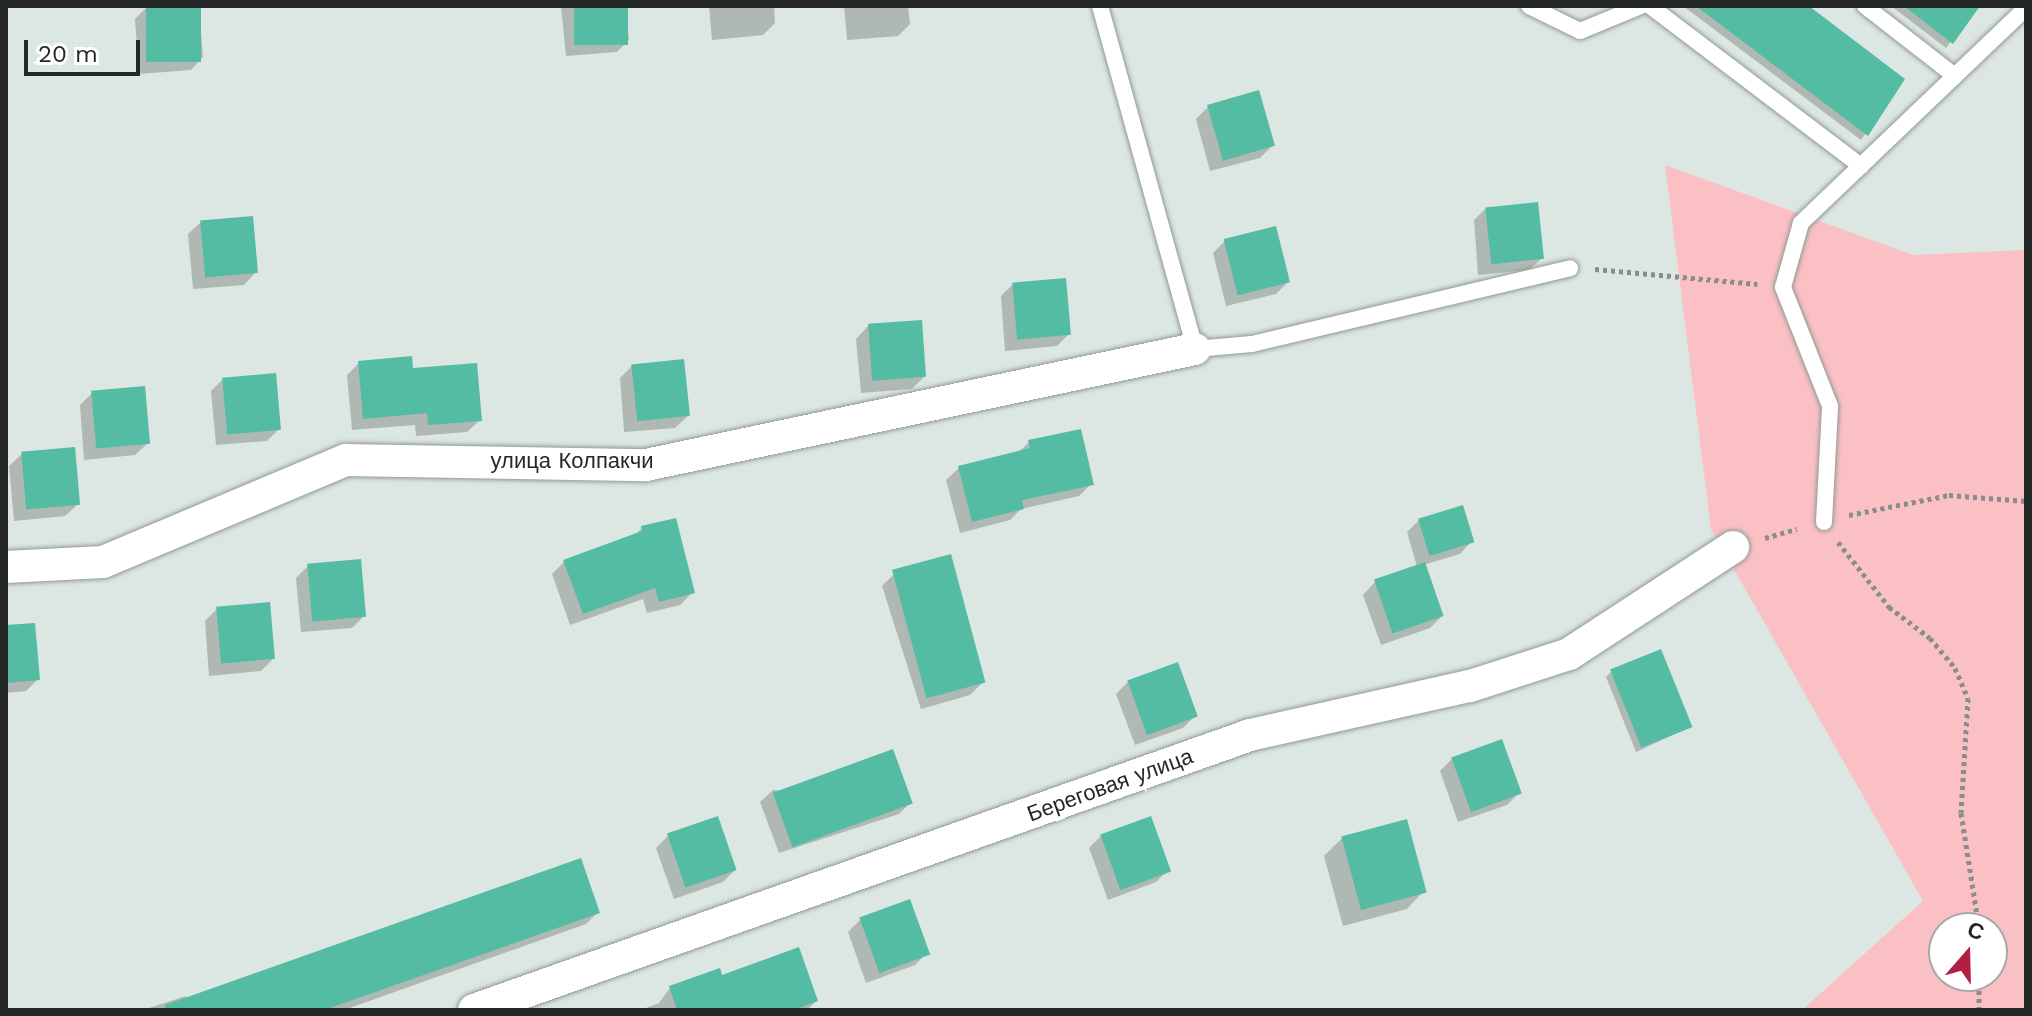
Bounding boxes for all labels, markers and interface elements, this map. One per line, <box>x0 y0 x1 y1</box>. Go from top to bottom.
scale bar <box>28 24 144 74</box>
text: 20 m <box>38 40 98 68</box>
street label: улица Колпакчи <box>491 448 653 474</box>
street label: Береговая улица <box>1024 743 1196 827</box>
north arrow <box>1928 912 2008 992</box>
text: С <box>1964 916 1987 945</box>

